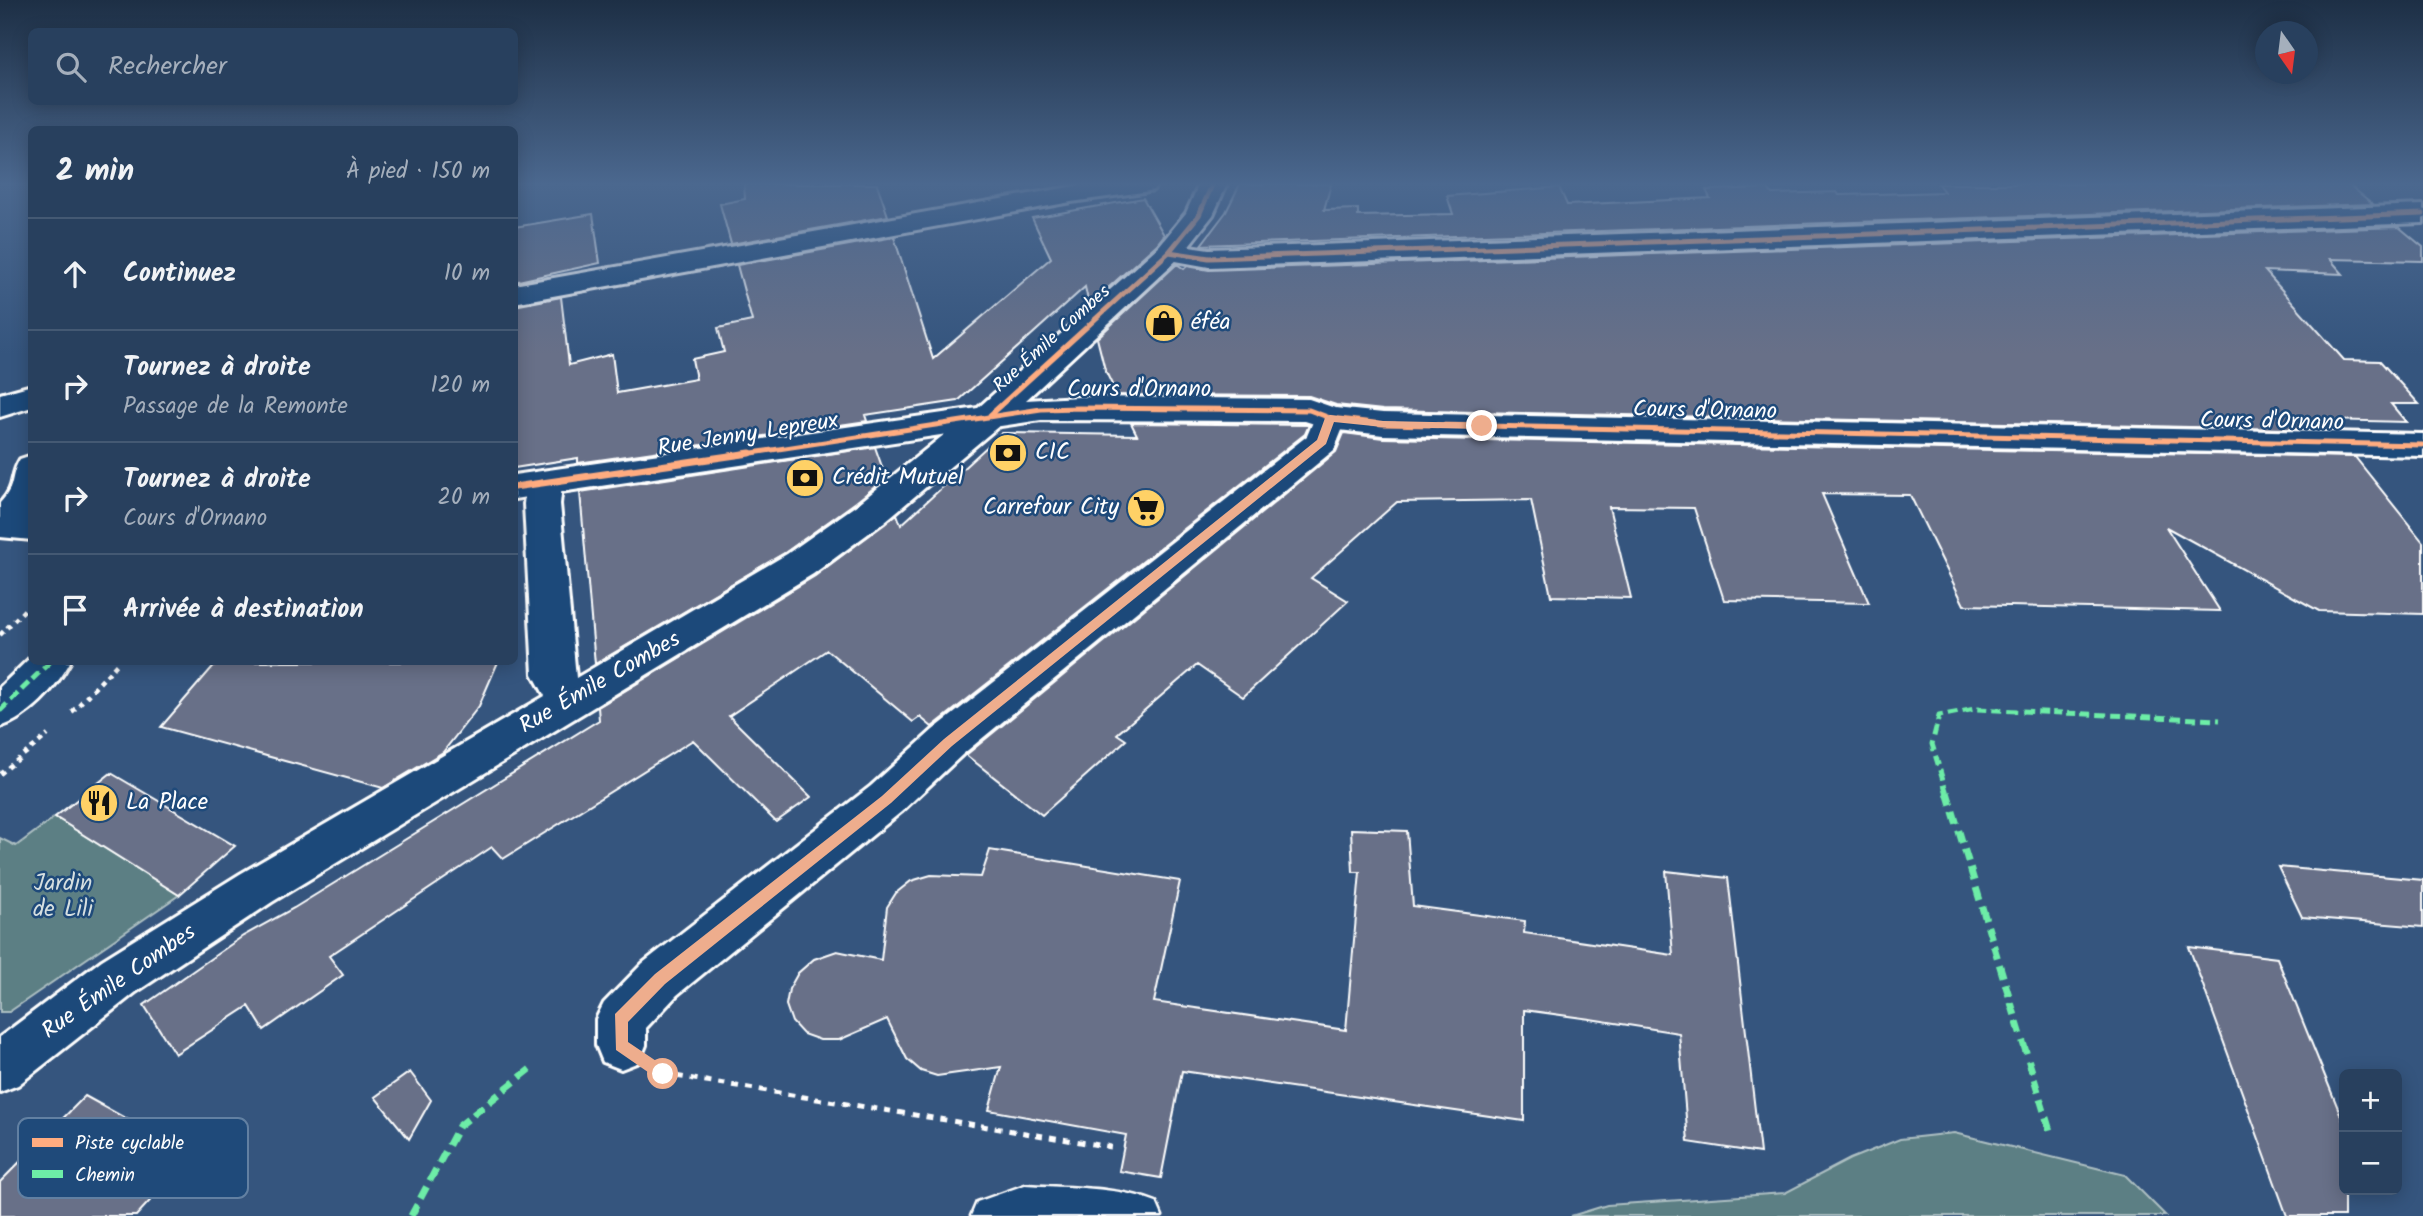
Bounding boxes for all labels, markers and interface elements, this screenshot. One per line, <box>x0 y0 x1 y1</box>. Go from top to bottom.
north arrow <box>2255 21 2318 84</box>
search box <box>28 28 518 105</box>
text: Rechercher <box>108 46 227 88</box>
icon: search <box>52 48 90 86</box>
text: 2 min <box>56 148 134 196</box>
text: À pied · 150 m <box>346 154 490 190</box>
text: Continuez <box>123 253 236 295</box>
icon: ahead <box>56 255 94 293</box>
text: 10 m <box>444 256 490 292</box>
street label: Rue Émile Combes <box>986 278 1118 400</box>
shop icon: éféa <box>1143 302 1185 344</box>
place label: éféa <box>1191 305 1231 341</box>
text: Tournez à droite <box>123 347 311 389</box>
icon: right <box>56 367 94 405</box>
text: 120 m <box>430 368 490 404</box>
street label: Cours d'Ornano <box>1067 372 1211 408</box>
text: Passage de la Remonte <box>123 389 348 425</box>
street label: Cours d'Ornano <box>1633 392 1777 430</box>
street label: Rue Jenny Lepreux <box>655 403 842 467</box>
street label: Cours d'Ornano <box>2200 403 2344 441</box>
route end <box>1466 410 1497 441</box>
bank icon: CIC <box>987 432 1029 474</box>
place label: CIC <box>1035 435 1070 471</box>
bank icon: Crédit Mutuel <box>784 457 826 499</box>
text: Tournez à droite <box>123 459 311 501</box>
place label: Crédit Mutuel <box>832 460 964 496</box>
icon: right <box>56 479 94 517</box>
text: 20 m <box>438 480 490 516</box>
supermarket icon: Carrefour City <box>1125 487 1167 529</box>
place label: Carrefour City <box>983 490 1119 526</box>
text: Cours d'Ornano <box>123 501 267 537</box>
text: Arrivée à destination <box>123 589 364 631</box>
icon: arrive <box>56 591 94 629</box>
street label: Rue Émile Combes <box>513 622 688 744</box>
restaurant icon: La Place <box>78 782 120 824</box>
place label: La Place <box>126 785 208 821</box>
park label: Jardin de Lili <box>33 866 95 928</box>
street label: Rue Émile Combes <box>34 915 204 1049</box>
route start <box>647 1058 678 1089</box>
map controls <box>2339 1069 2402 1195</box>
button: + <box>2339 1069 2402 1132</box>
legend <box>18 1118 248 1198</box>
text: Piste cyclable <box>75 1129 184 1159</box>
button: − <box>2339 1132 2402 1195</box>
text: Chemin <box>75 1161 135 1191</box>

